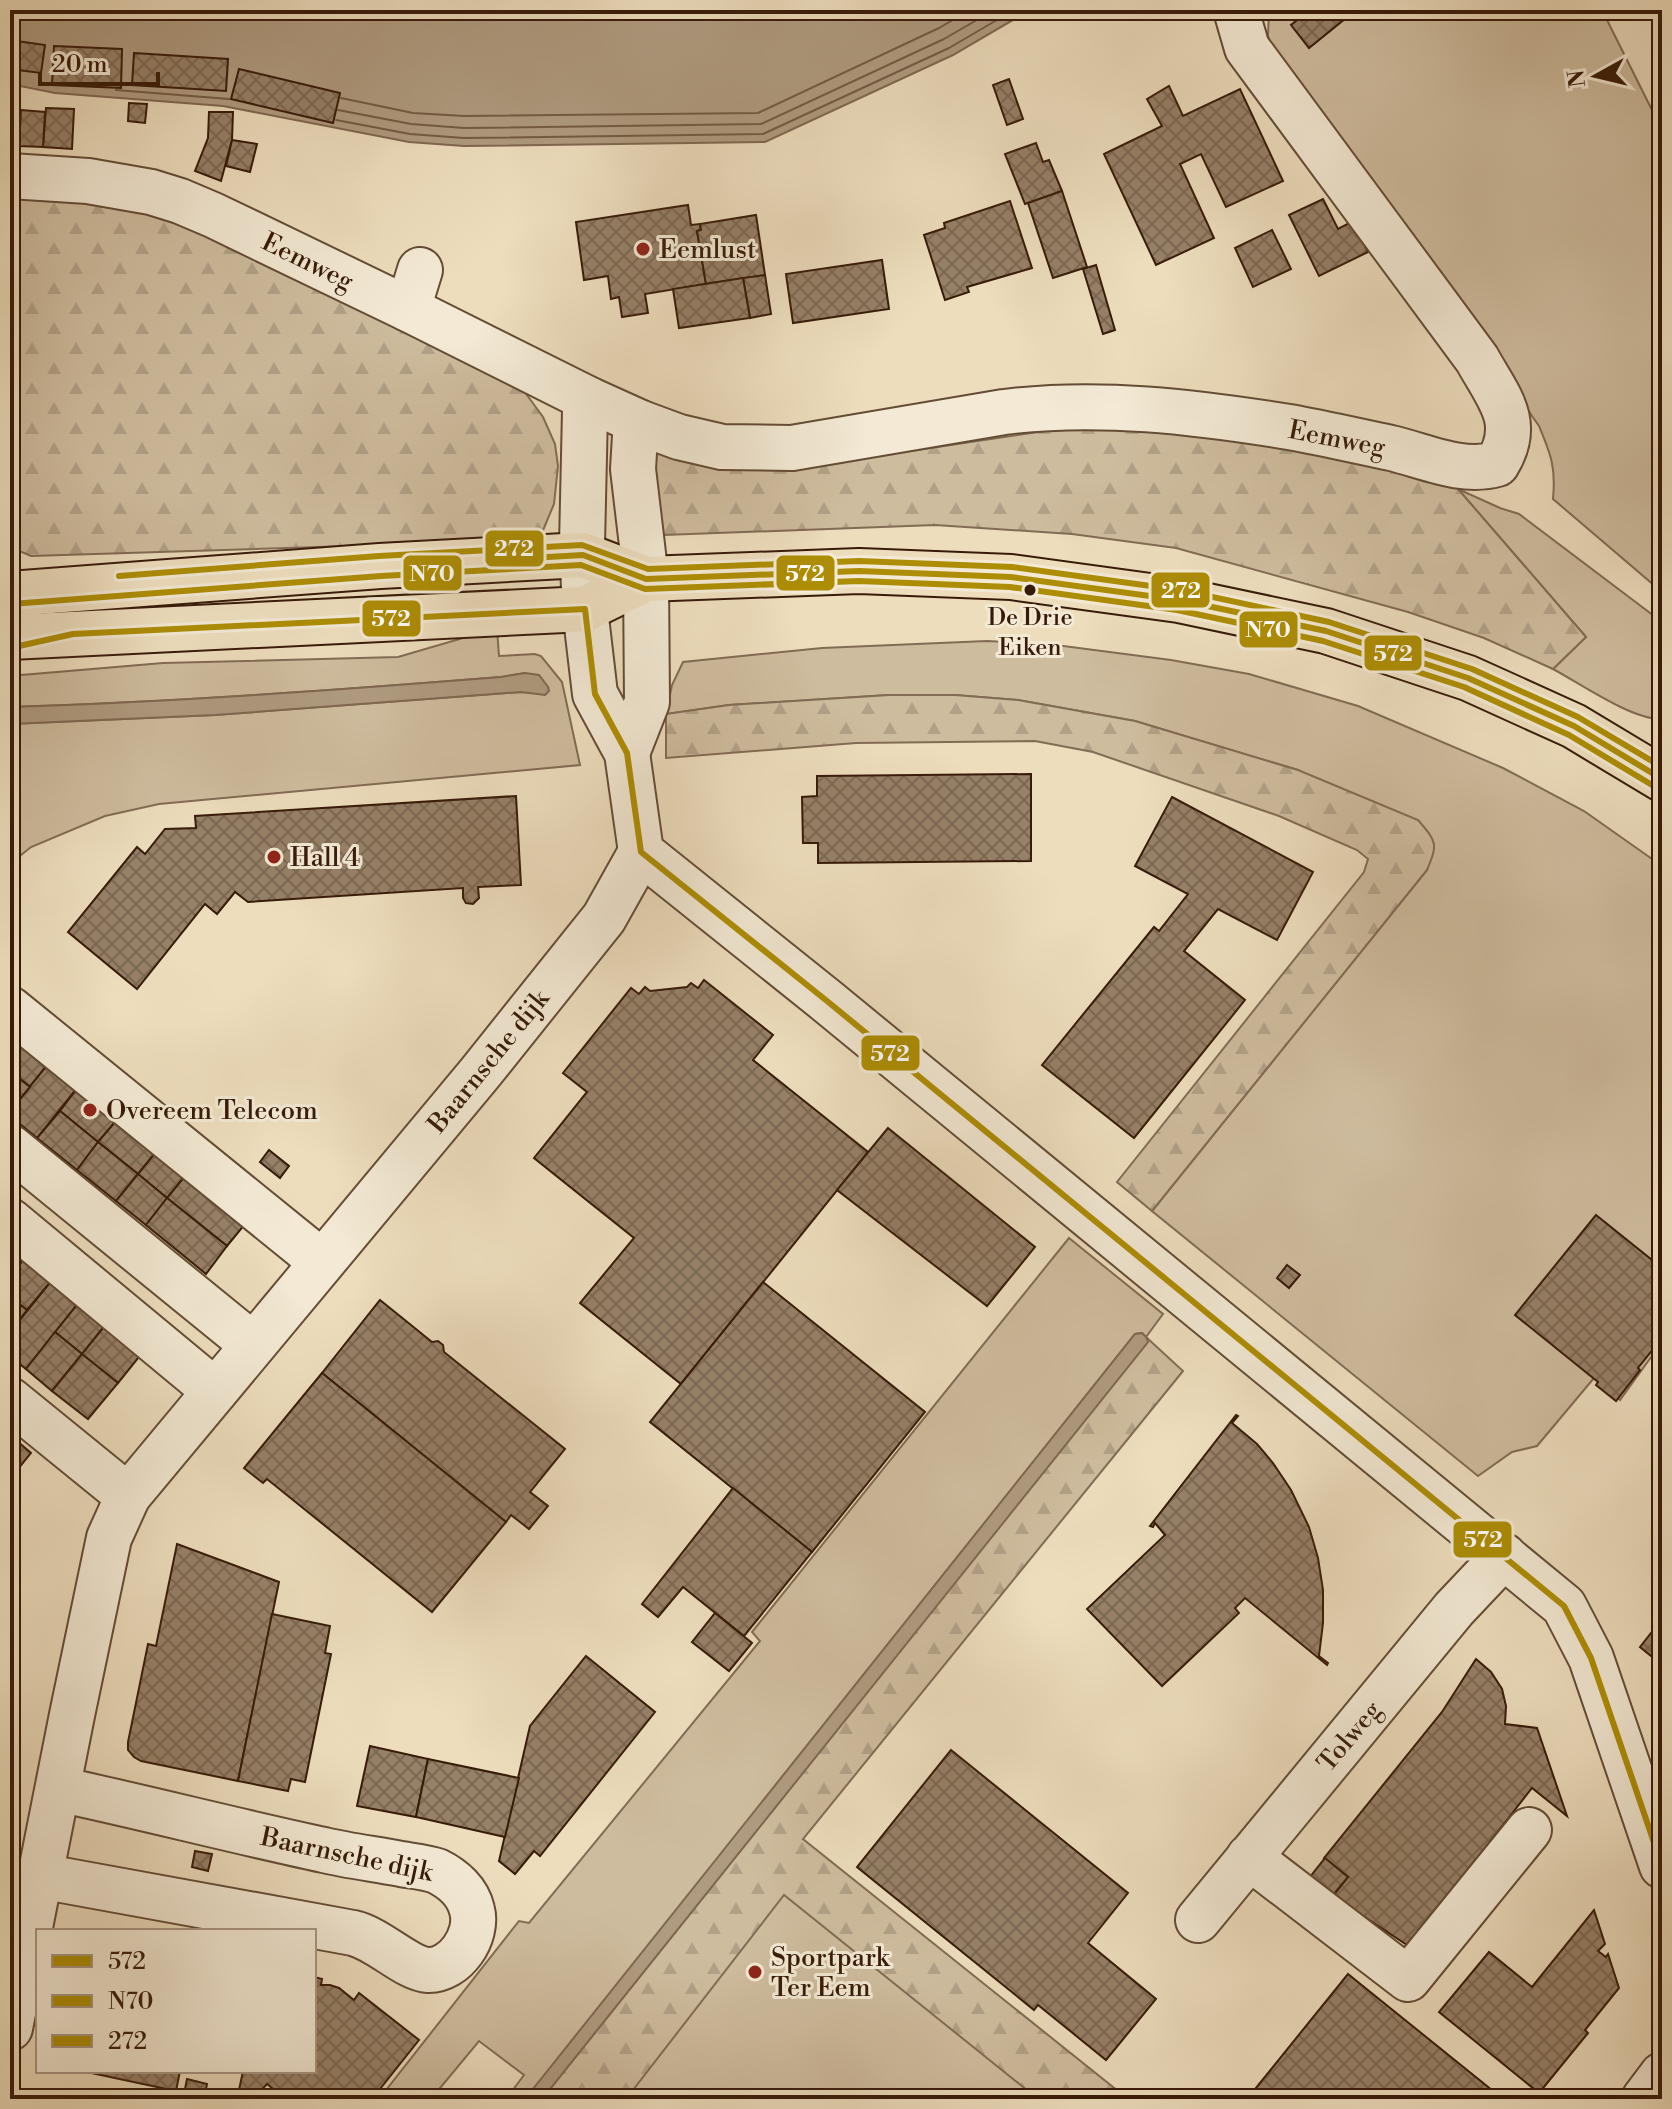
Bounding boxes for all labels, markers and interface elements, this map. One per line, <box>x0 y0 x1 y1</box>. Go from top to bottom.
scale bar <box>40 36 158 86</box>
north arrow <box>1556 36 1636 116</box>
text: 20 m <box>52 50 108 80</box>
text: N <box>1563 67 1592 89</box>
street label: Eemweg <box>256 226 359 298</box>
place label: Eemlust <box>659 234 756 266</box>
marker: Eemlust <box>634 240 652 258</box>
street label: Eemweg <box>1286 414 1389 464</box>
line badge: 272 <box>484 529 545 568</box>
text: 272 <box>494 536 534 563</box>
line badge: N70 <box>402 554 463 592</box>
line badge: 572 <box>775 554 836 592</box>
text: N70 <box>409 561 455 588</box>
text: 572 <box>785 561 825 588</box>
line badge: 272 <box>1150 571 1211 609</box>
text: 272 <box>1161 578 1201 605</box>
marker: De Drie Eiken <box>1022 582 1038 598</box>
line badge: 572 <box>361 599 422 638</box>
place label: De Drie Eiken <box>987 603 1073 663</box>
text: 572 <box>371 606 411 633</box>
line badge: N70 <box>1238 610 1299 649</box>
text: N70 <box>1245 617 1291 644</box>
line badge: 572 <box>1363 634 1423 672</box>
text: 572 <box>1373 641 1413 668</box>
place label: Hall 4 <box>290 842 360 874</box>
marker: Hall 4 <box>265 848 283 866</box>
street label: Baarnsche dijk <box>421 982 557 1140</box>
line badge: 572 <box>860 1034 921 1072</box>
text: 572 <box>870 1041 910 1068</box>
place label: Overeem Telecom <box>106 1095 318 1127</box>
marker: Overeem Telecom <box>81 1101 99 1119</box>
line badge: 572 <box>1452 1520 1513 1559</box>
text: 572 <box>1463 1527 1503 1554</box>
street label: Tolweg <box>1311 1694 1389 1779</box>
street label: Baarnsche dijk <box>257 1821 437 1889</box>
legend <box>36 1929 316 2073</box>
place label: Sportpark Ter Eem <box>771 1942 891 2004</box>
text: 572 <box>108 1947 146 1977</box>
marker: Sportpark Ter Eem <box>746 1963 764 1981</box>
text: N70 <box>108 1987 153 2017</box>
text: 272 <box>108 2027 147 2057</box>

